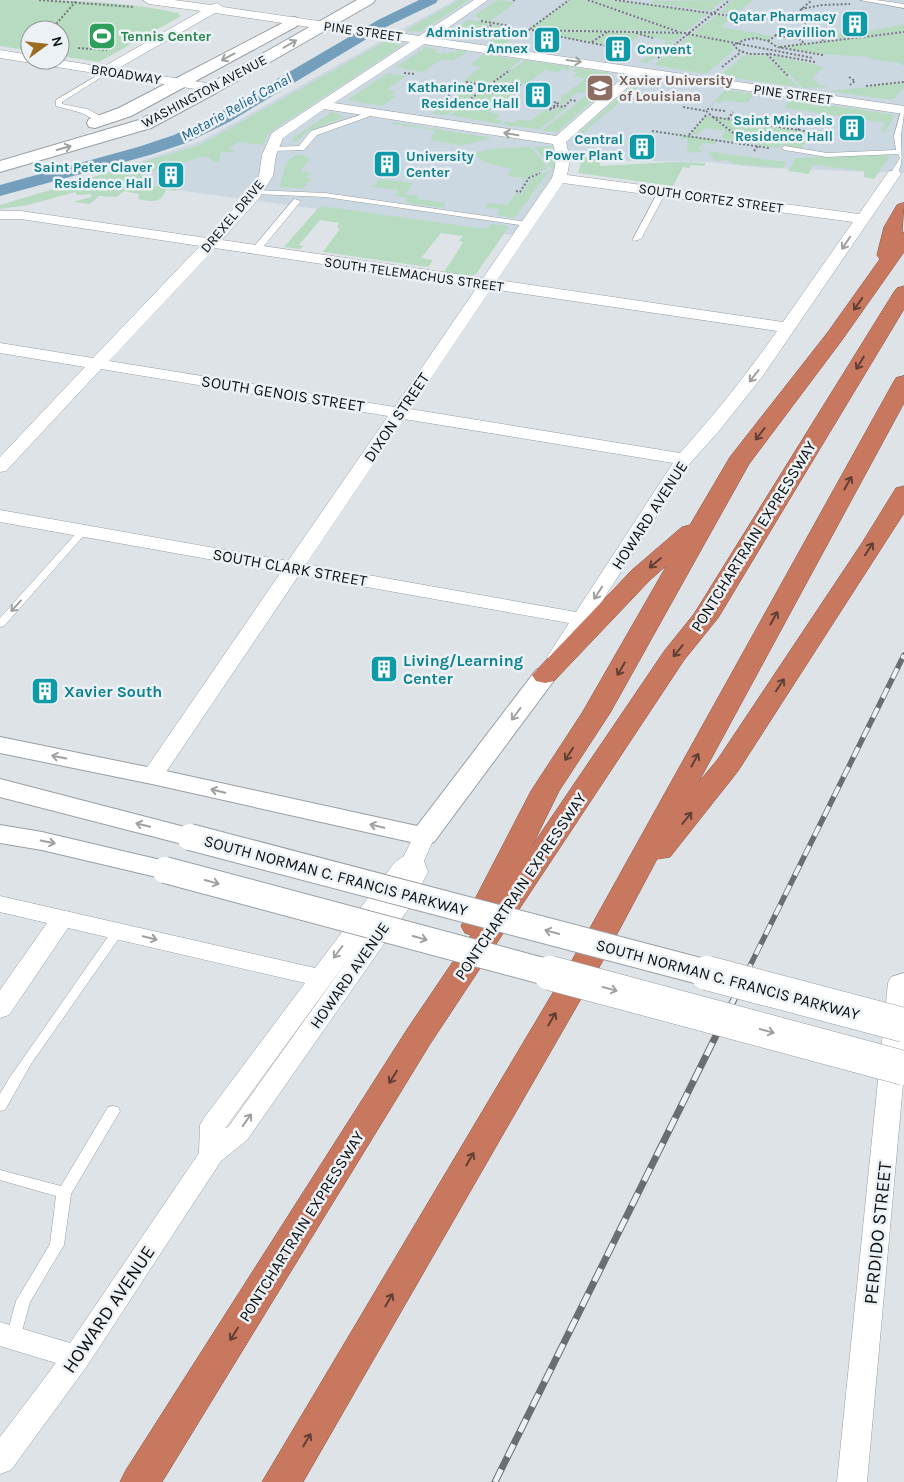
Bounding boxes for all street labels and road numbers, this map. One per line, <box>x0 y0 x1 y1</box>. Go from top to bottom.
street label: PINE STREET <box>323 18 403 45</box>
street label: WASHINGTON AVENUE <box>139 51 270 132</box>
street label: BROADWAY <box>90 61 163 88</box>
street label: PINE STREET <box>753 81 833 108</box>
street label: DREXEL DRIVE <box>197 176 268 256</box>
street label: SOUTH CORTEZ STREET <box>638 180 784 217</box>
street label: SOUTH TELEMACHUS STREET <box>323 253 505 296</box>
street label: DIXON STREET <box>360 369 433 466</box>
street label: SOUTH GENOIS STREET <box>200 371 366 416</box>
street label: PONTCHARTRAIN EXPRESSWAY <box>687 437 820 635</box>
street label: HOWARD AVENUE <box>607 458 692 573</box>
street label: SOUTH CLARK STREET <box>211 545 368 590</box>
street label: PONTCHARTRAIN EXPRESSWAY <box>451 789 590 983</box>
street label: SOUTH NORMAN C. FRANCIS PARKWAY <box>202 831 470 920</box>
street label: HOWARD AVENUE <box>306 919 393 1032</box>
street label: SOUTH NORMAN C. FRANCIS PARKWAY <box>594 935 862 1024</box>
street label: PONTCHARTRAIN EXPRESSWAY <box>235 1127 368 1325</box>
street label: PERDIDO STREET <box>860 1160 896 1306</box>
street label: HOWARD AVENUE <box>58 1242 160 1377</box>

